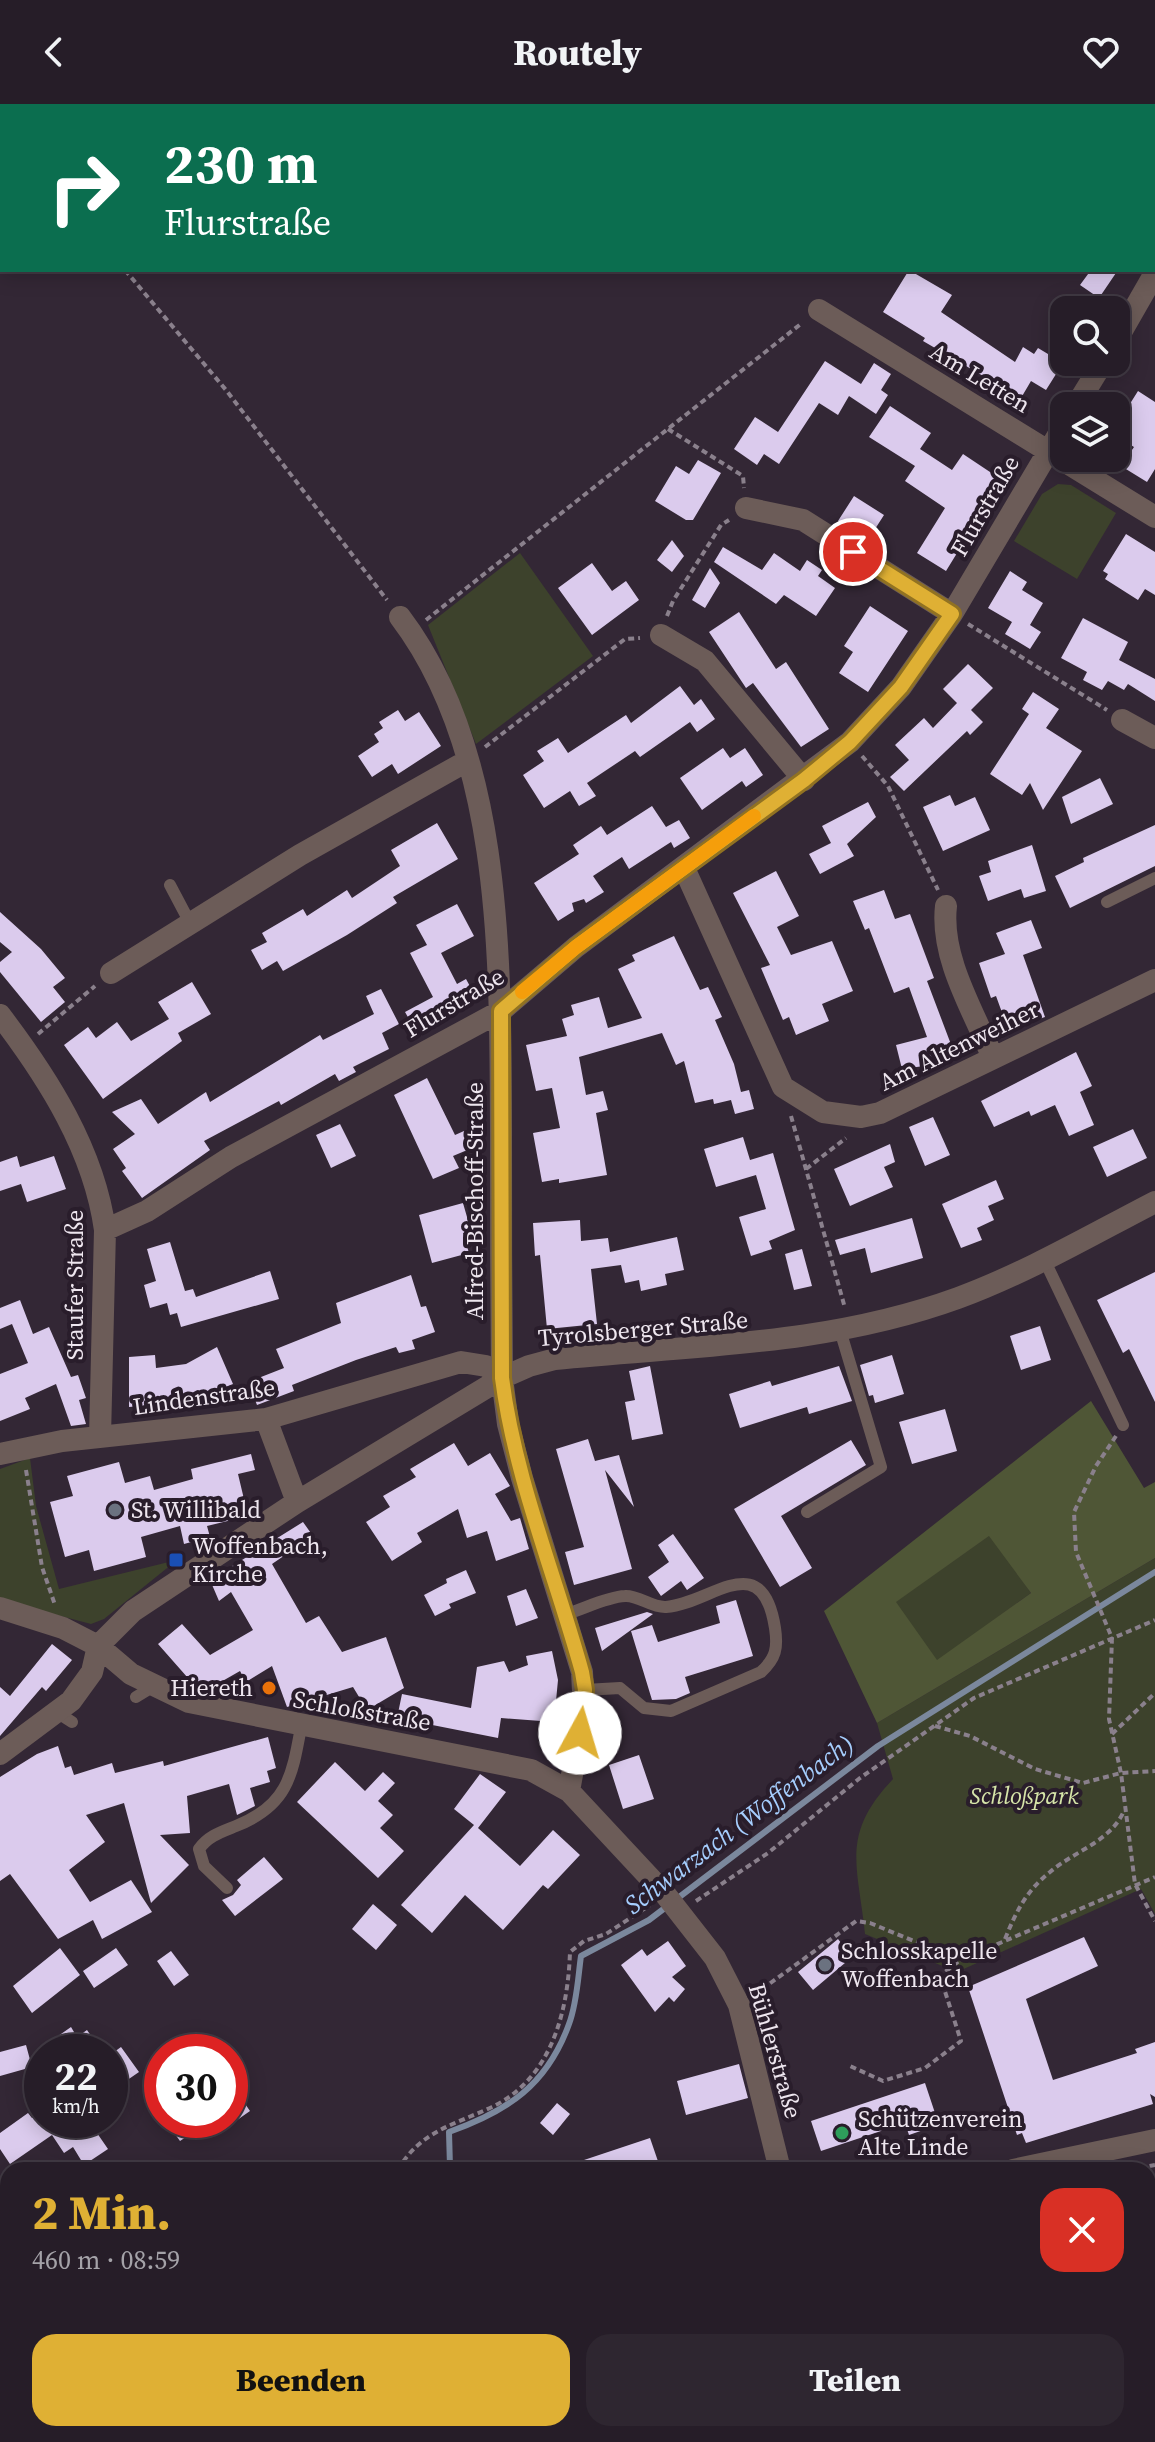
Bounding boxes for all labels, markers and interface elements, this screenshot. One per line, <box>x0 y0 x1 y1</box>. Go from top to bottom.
text: Routely <box>513 28 642 77</box>
icon: back <box>32 30 76 74</box>
icon: heart <box>1079 30 1123 74</box>
text: 230 m <box>164 125 318 202</box>
icon: right <box>32 136 136 240</box>
text: Flurstraße <box>164 198 331 247</box>
map controls <box>1050 296 1130 472</box>
button: search <box>1050 296 1130 376</box>
street label: Am Letten <box>924 335 1037 421</box>
button: layers <box>1050 392 1130 472</box>
street label: Flurstraße <box>942 449 1027 562</box>
pin <box>819 518 887 586</box>
icon: arrive <box>831 530 875 574</box>
street label: Flurstraße <box>397 960 510 1045</box>
street label: Am Altenweiher <box>873 993 1044 1099</box>
street label: Alfred-Bischoff-Straße <box>458 1082 491 1320</box>
street label: Staufer Straße <box>58 1210 91 1360</box>
street label: Tyrolsberger Straße <box>537 1303 749 1354</box>
street label: Lindenstraße <box>131 1370 277 1423</box>
place label: St. Willibald <box>131 1493 261 1526</box>
marker: St. Willibald <box>106 1501 124 1519</box>
place label: Woffenbach, Kirche <box>192 1529 328 1590</box>
marker: Woffenbach, Kirche <box>167 1551 185 1569</box>
place label: Hiereth <box>170 1671 253 1704</box>
marker: Hiereth <box>260 1679 278 1697</box>
street label: Schloßstraße <box>291 1682 434 1739</box>
position arrow <box>538 1691 622 1775</box>
water label: Schwarzach (Woffenbach) <box>617 1726 861 1922</box>
park label: Schloßpark <box>969 1779 1079 1812</box>
place label: Schlosskapelle Woffenbach <box>841 1934 997 1995</box>
marker: Schlosskapelle Woffenbach <box>816 1956 834 1974</box>
street label: Bühlerstraße <box>740 1979 811 2122</box>
speed limit sign: 30 <box>144 2034 248 2138</box>
text: 22 <box>54 2049 98 2103</box>
text: km/h <box>52 2092 100 2120</box>
place label: Schützenverein Alte Linde <box>858 2102 1023 2163</box>
marker: Schützenverein Alte Linde <box>833 2124 851 2142</box>
text: 2 Min. <box>32 2179 171 2245</box>
button: close <box>1040 2188 1124 2272</box>
text: 460 m · 08:59 <box>32 2242 180 2278</box>
button: Beenden <box>32 2334 570 2426</box>
button: Teilen <box>586 2334 1124 2426</box>

